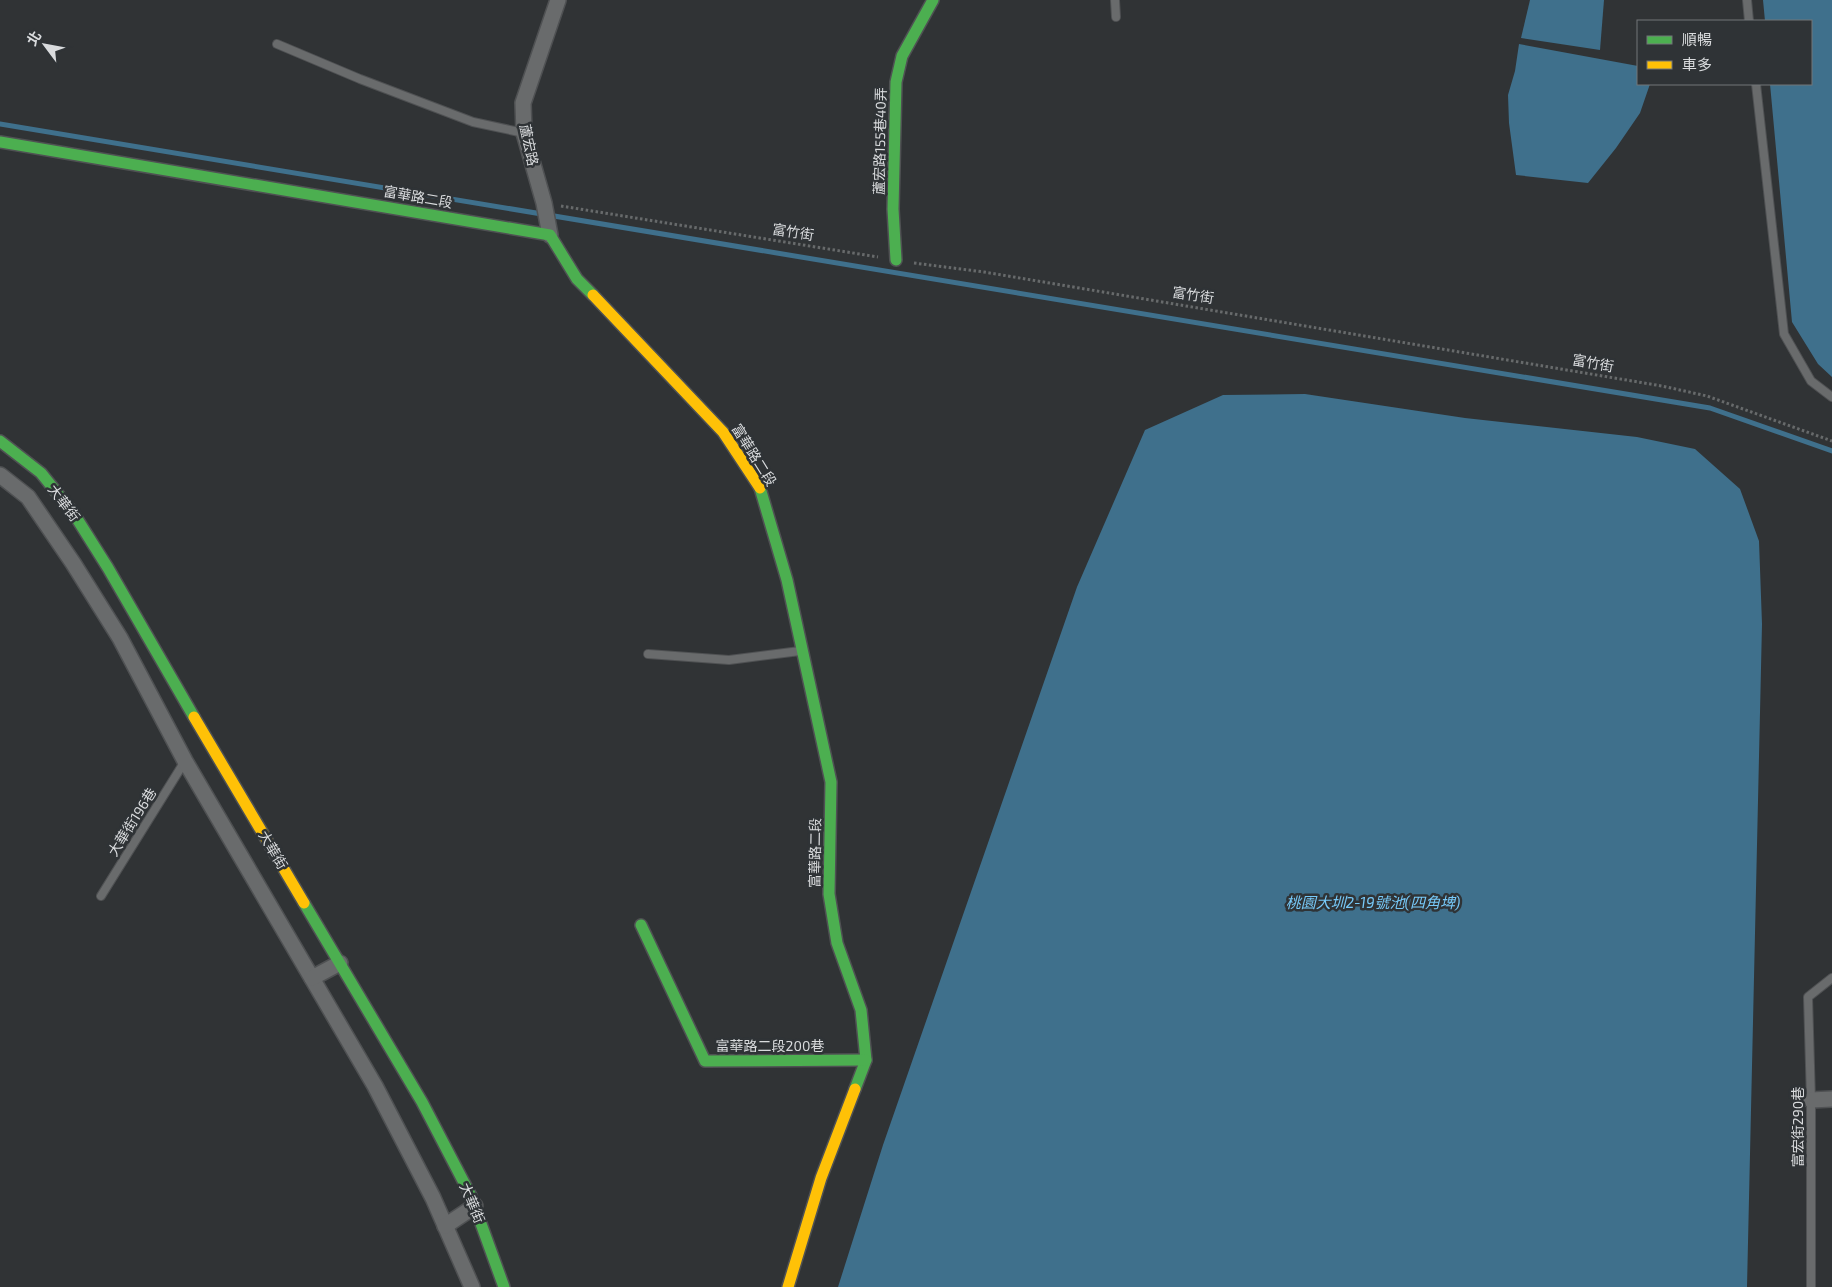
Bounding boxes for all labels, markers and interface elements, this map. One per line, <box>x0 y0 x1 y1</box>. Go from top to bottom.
north arrow <box>20 20 70 70</box>
legend <box>1637 20 1812 85</box>
text: 北 <box>23 27 44 48</box>
text: 順暢 <box>1682 30 1712 48</box>
text: 車多 <box>1682 55 1712 73</box>
street label: 蘆宏路155巷40弄 <box>870 87 889 195</box>
street label: 蘆宏路 <box>517 123 542 167</box>
street label: 富華路二段 <box>382 182 454 211</box>
street label: 富竹街 <box>771 220 815 243</box>
street label: 富竹街 <box>1171 283 1215 306</box>
street label: 富竹街 <box>1571 350 1615 375</box>
street label: 富華路二段 <box>729 421 780 489</box>
street label: 大華街 <box>45 481 84 525</box>
street label: 大華街196巷 <box>104 784 159 859</box>
street label: 富華路二段 <box>805 818 824 888</box>
street label: 大華街 <box>255 827 292 872</box>
water label: 桃園大圳2-19號池(四角埤) <box>1286 893 1461 911</box>
street label: 富華路二段200巷 <box>716 1037 824 1054</box>
street label: 富宏街290巷 <box>1789 1087 1806 1167</box>
street label: 大華街 <box>456 1180 488 1225</box>

